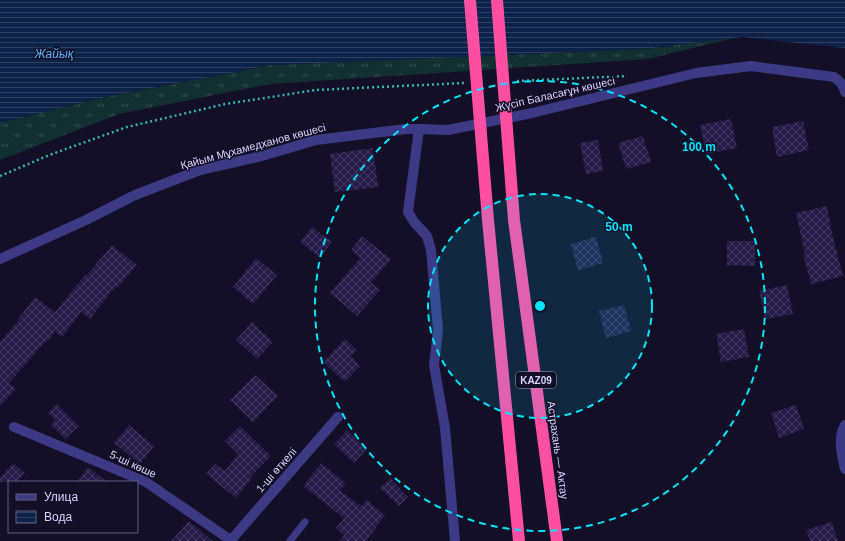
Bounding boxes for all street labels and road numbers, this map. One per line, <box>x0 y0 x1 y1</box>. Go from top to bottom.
street label: Жүсіп Баласағұн көшесі <box>494 74 616 114</box>
street label: Қайым Мұхамедханов көшесi <box>179 121 327 171</box>
road number: KAZ09 <box>516 372 556 388</box>
street label: Астрахань — Актау <box>545 400 571 500</box>
street label: 1-ші өткелі <box>253 445 299 495</box>
street label: 5-шi көше <box>108 448 158 480</box>

